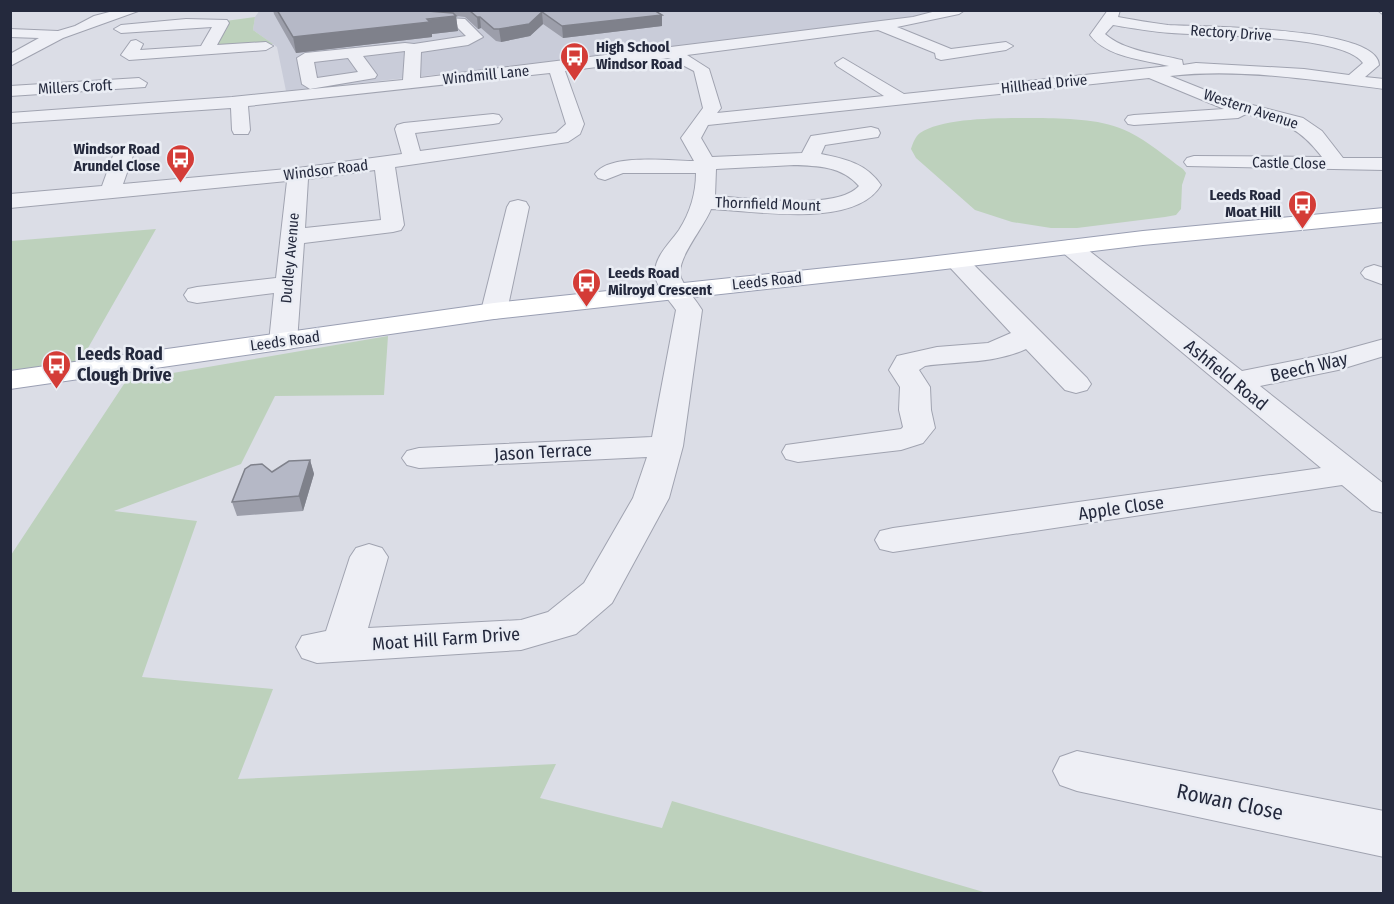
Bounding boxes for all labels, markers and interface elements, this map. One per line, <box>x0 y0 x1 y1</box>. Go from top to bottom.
street label: Rectory Drive <box>1190 21 1272 45</box>
place label: High School Windsor Road <box>596 38 682 73</box>
bus stop icon: High School Windsor Road <box>559 40 591 82</box>
street label: Windmill Lane <box>442 62 530 88</box>
street label: Hillhead Drive <box>1000 71 1088 97</box>
street label: Millers Croft <box>37 76 113 98</box>
street label: Western Avenue <box>1201 85 1301 133</box>
place label: Windsor Road Arundel Close <box>73 140 160 175</box>
bus stop icon: Windsor Road Arundel Close <box>165 142 197 184</box>
street label: Castle Close <box>1252 153 1326 173</box>
street label: Windsor Road <box>283 156 369 184</box>
place label: Leeds Road Moat Hill <box>1210 186 1282 221</box>
bus stop icon: Leeds Road Moat Hill <box>1286 188 1318 230</box>
street label: Thornfield Mount <box>715 193 821 215</box>
street label: Dudley Avenue <box>277 212 303 304</box>
place label: Leeds Road Milroyd Crescent <box>608 264 713 299</box>
bus stop icon: Leeds Road Milroyd Crescent <box>571 266 603 308</box>
street label: Leeds Road <box>731 268 803 294</box>
street label: Leeds Road <box>249 327 321 355</box>
street label: Ashfield Road <box>1180 335 1272 415</box>
place label: Leeds Road Clough Drive <box>77 343 172 386</box>
street label: Beech Way <box>1268 347 1350 387</box>
bus stop icon: Leeds Road Clough Drive <box>40 348 72 390</box>
street label: Jason Terrace <box>494 438 593 466</box>
street label: Apple Close <box>1077 491 1165 525</box>
street label: Moat Hill Farm Drive <box>371 623 521 655</box>
street label: Rowan Close <box>1174 778 1286 826</box>

